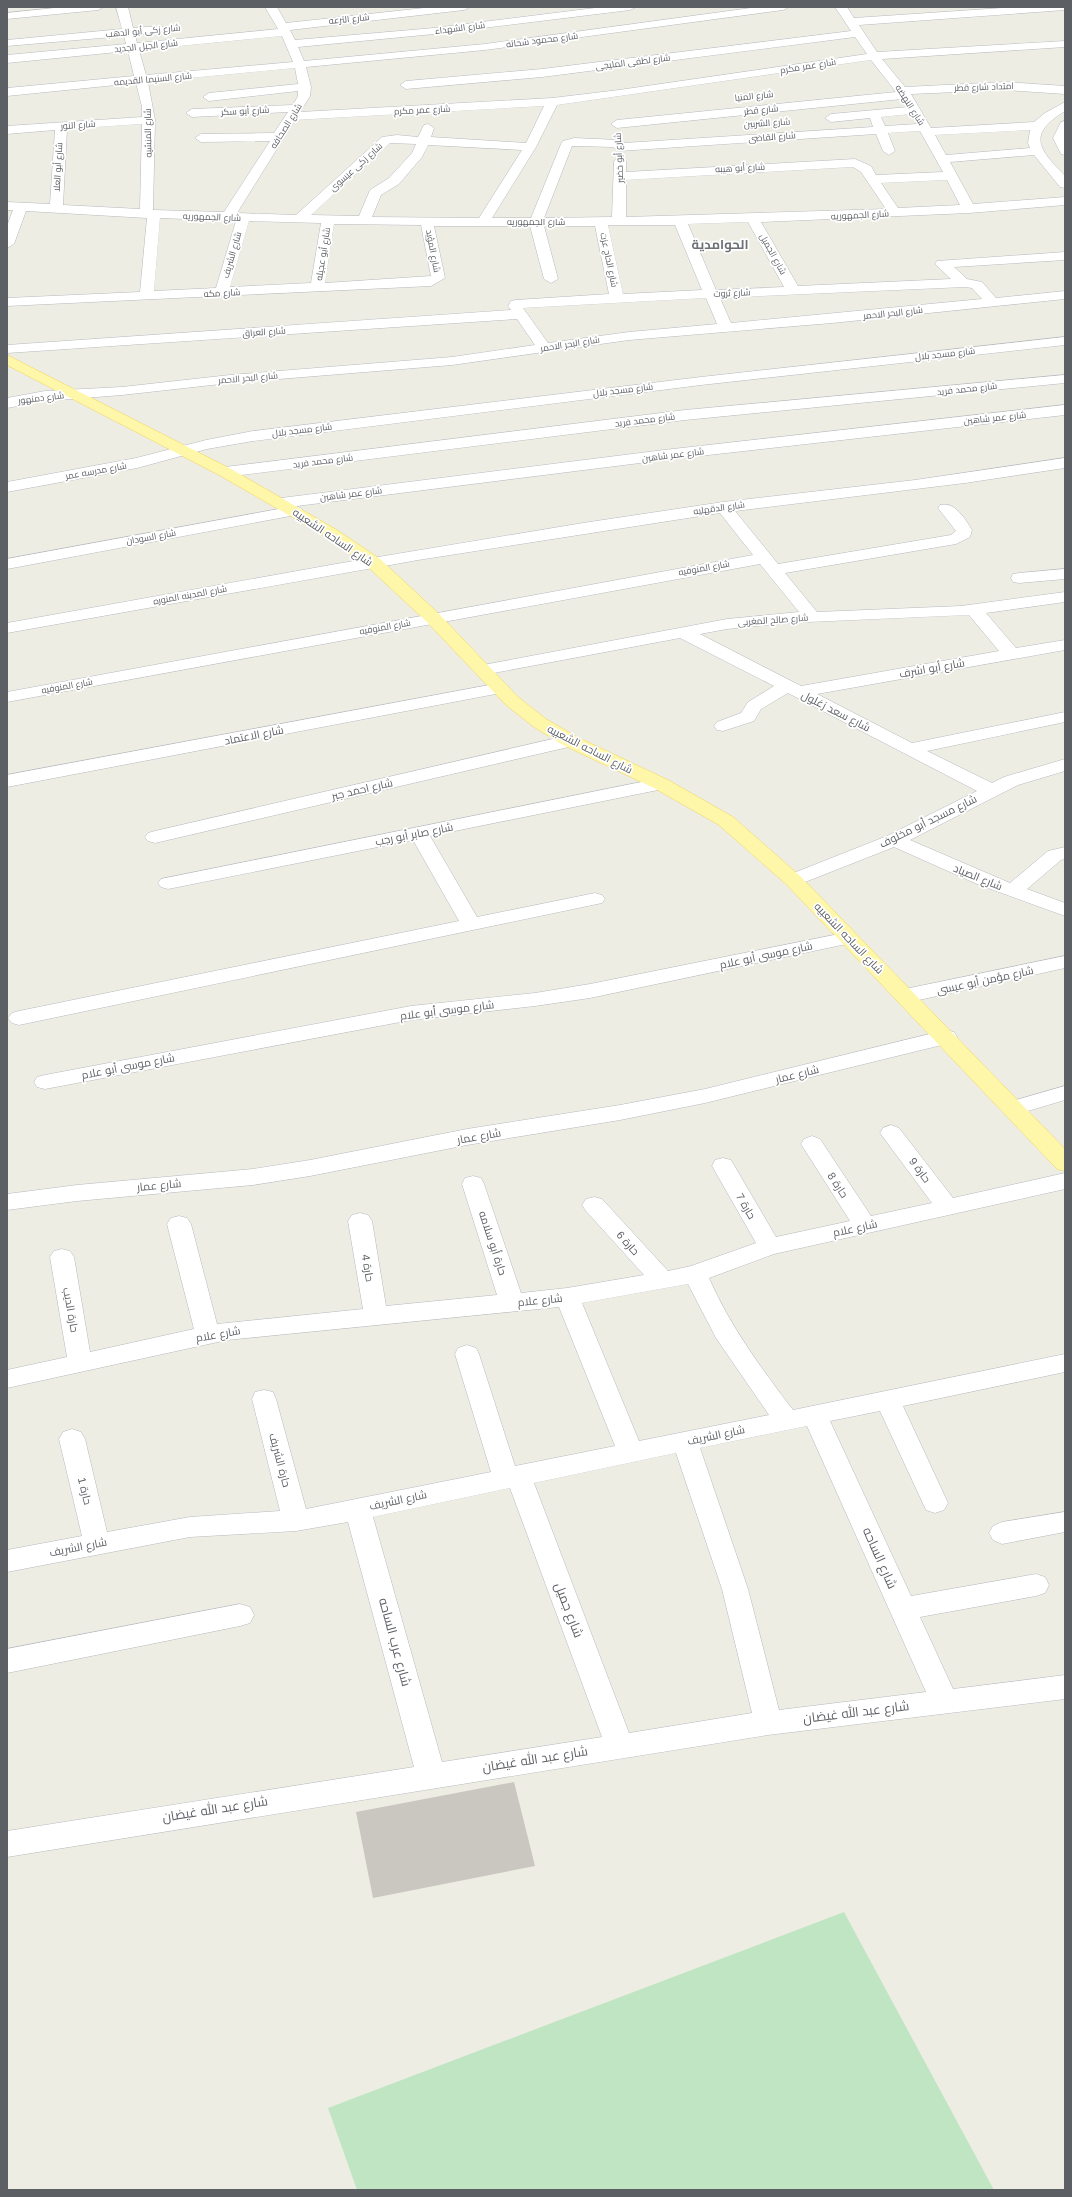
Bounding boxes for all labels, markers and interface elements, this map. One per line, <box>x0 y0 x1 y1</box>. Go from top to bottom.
street label: شارع الترعه <box>328 12 370 27</box>
street label: شارع الشهداء <box>434 20 486 37</box>
street label: شارع زكى أبو الدهب <box>105 22 181 40</box>
street label: شارع محمود شحاته <box>505 31 579 50</box>
street label: شارع الجيل الجديد <box>114 38 178 55</box>
street label: شارع لطفى المليجى <box>595 52 671 73</box>
street label: شارع عمر مكرم <box>779 57 837 76</box>
street label: شارع السنيما القديمه <box>114 71 192 88</box>
street label: امتداد شارع قطر <box>953 81 1014 94</box>
street label: شارع النهضه <box>892 83 927 128</box>
street label: شارع المنيا <box>734 89 774 104</box>
street label: شارع الصحافه <box>268 102 305 151</box>
street label: شارع قطر <box>742 103 779 118</box>
street label: شارع أيو سكر <box>219 104 270 118</box>
street label: شارع عمر مكرم <box>393 104 451 117</box>
street label: شارع المنشيه <box>143 108 154 158</box>
street label: شارع الشربين <box>743 116 791 131</box>
street label: شارع النور <box>59 119 96 132</box>
street label: شارع القاضى <box>748 130 796 145</box>
street label: شارع أبو خضير <box>612 132 626 185</box>
street label: شارع زكى عيسوى <box>328 141 385 194</box>
street label: شارع أبو العلا <box>51 142 65 192</box>
street label: شارع أبو هيبه <box>715 161 765 175</box>
street label: شارع الجمهوريه <box>831 208 889 223</box>
street label: شارع الجمهوريه <box>183 211 241 224</box>
street label: شارع الجمهوريه <box>507 217 565 228</box>
street label: شارع أبو عجيله <box>313 226 333 282</box>
street label: شارع المؤيد <box>423 229 442 273</box>
street label: شارع الشريف <box>221 231 244 280</box>
street label: شارع الحاج عزت <box>597 232 620 289</box>
street label: شارع الجميل <box>757 232 788 277</box>
district label: الحوامدية <box>692 237 748 253</box>
street label: شارع مكه <box>203 287 241 300</box>
street label: شارع ثروت <box>713 287 751 300</box>
street label: شارع البحر الاحمر <box>862 305 924 322</box>
street label: شارع العراق <box>242 325 286 340</box>
street label: شارع البحر الاحمر <box>539 334 601 355</box>
street label: شارع مسجد بلال <box>914 346 976 363</box>
street label: شارع البحر الاحمر <box>217 370 278 387</box>
street label: شارع مسجد بلال <box>592 381 654 400</box>
street label: شارع محمد فريد <box>936 381 998 398</box>
street label: شارع دمنهور <box>16 390 65 407</box>
street label: شارع عمر شاهين <box>963 410 1027 427</box>
street label: شارع محمد فريد <box>614 411 676 430</box>
street label: شارع مسجد بلال <box>271 421 333 440</box>
street label: شارع عمر شاهين <box>641 446 705 465</box>
street label: شارع محمد فريد <box>292 452 354 471</box>
street label: شارع مدرسه عمر <box>64 461 128 482</box>
street label: شارع عمر شاهين <box>319 485 383 504</box>
street label: شارع الدقهليه <box>693 499 745 518</box>
street label: شارع الساحه الشعبيه <box>290 506 375 570</box>
street label: شارع السودان <box>125 528 177 547</box>
street label: شارع المنوفيه <box>677 559 731 578</box>
street label: شارع المدينه المنوره <box>152 584 228 607</box>
street label: شارع صالح المغربى <box>738 613 809 628</box>
street label: شارع المنوفيه <box>358 618 412 637</box>
street label: شارع أبو اشرف <box>898 655 966 682</box>
street label: شارع المنوفيه <box>40 677 94 696</box>
street label: شارع سعد زغلول <box>799 688 873 735</box>
street label: شارع الساحه الشعبيه <box>545 722 635 777</box>
street label: شارع الاعتماد <box>223 723 285 749</box>
street label: شارع احمد جبر <box>329 776 394 804</box>
street label: شارع مسجد أبو مخلوف <box>877 791 979 852</box>
street label: شارع صابر أبو رجب <box>374 820 454 849</box>
street label: شارع الصياد <box>951 862 1004 894</box>
street label: شارع الساحه الشعبيه <box>811 900 886 977</box>
street label: شارع موسى أبو علام <box>718 938 814 973</box>
street label: شارع مؤمن أبو عيسى <box>935 963 1035 998</box>
street label: شارع موسى أبو علام <box>399 997 495 1024</box>
street label: شارع موسى أبو علام <box>80 1050 176 1083</box>
street label: شارع عمار <box>773 1063 821 1087</box>
street label: شارع عمار <box>455 1126 502 1148</box>
street label: حارة 9 <box>906 1155 933 1185</box>
street label: حارة 8 <box>825 1170 851 1200</box>
street label: شارع عمار <box>135 1177 182 1195</box>
street label: حارة 7 <box>733 1191 758 1222</box>
street label: حارة أبو سلامه <box>476 1209 510 1277</box>
street label: شارع علام <box>832 1217 879 1241</box>
street label: حارة 6 <box>613 1229 642 1258</box>
street label: حارة 4 <box>359 1253 376 1283</box>
street label: حارة الديب <box>60 1287 81 1334</box>
street label: شارع علام <box>517 1292 563 1310</box>
street label: شارع علام <box>195 1324 242 1346</box>
street label: شارع الشريف <box>686 1423 746 1449</box>
street label: حارة الشريف <box>266 1432 293 1489</box>
street label: حارة 1 <box>75 1476 94 1506</box>
street label: شارع الشريف <box>368 1488 428 1514</box>
street label: شارع الساحه <box>859 1525 900 1591</box>
street label: شارع الشريف <box>48 1536 108 1560</box>
street label: شارع جميل <box>551 1580 586 1640</box>
street label: شارع عرب الساحه <box>375 1596 414 1688</box>
street label: شارع عبد الله غيضان <box>802 1697 910 1727</box>
street label: شارع عبد الله غيضان <box>481 1742 589 1776</box>
street label: شارع عبد الله غيضان <box>161 1792 269 1826</box>

